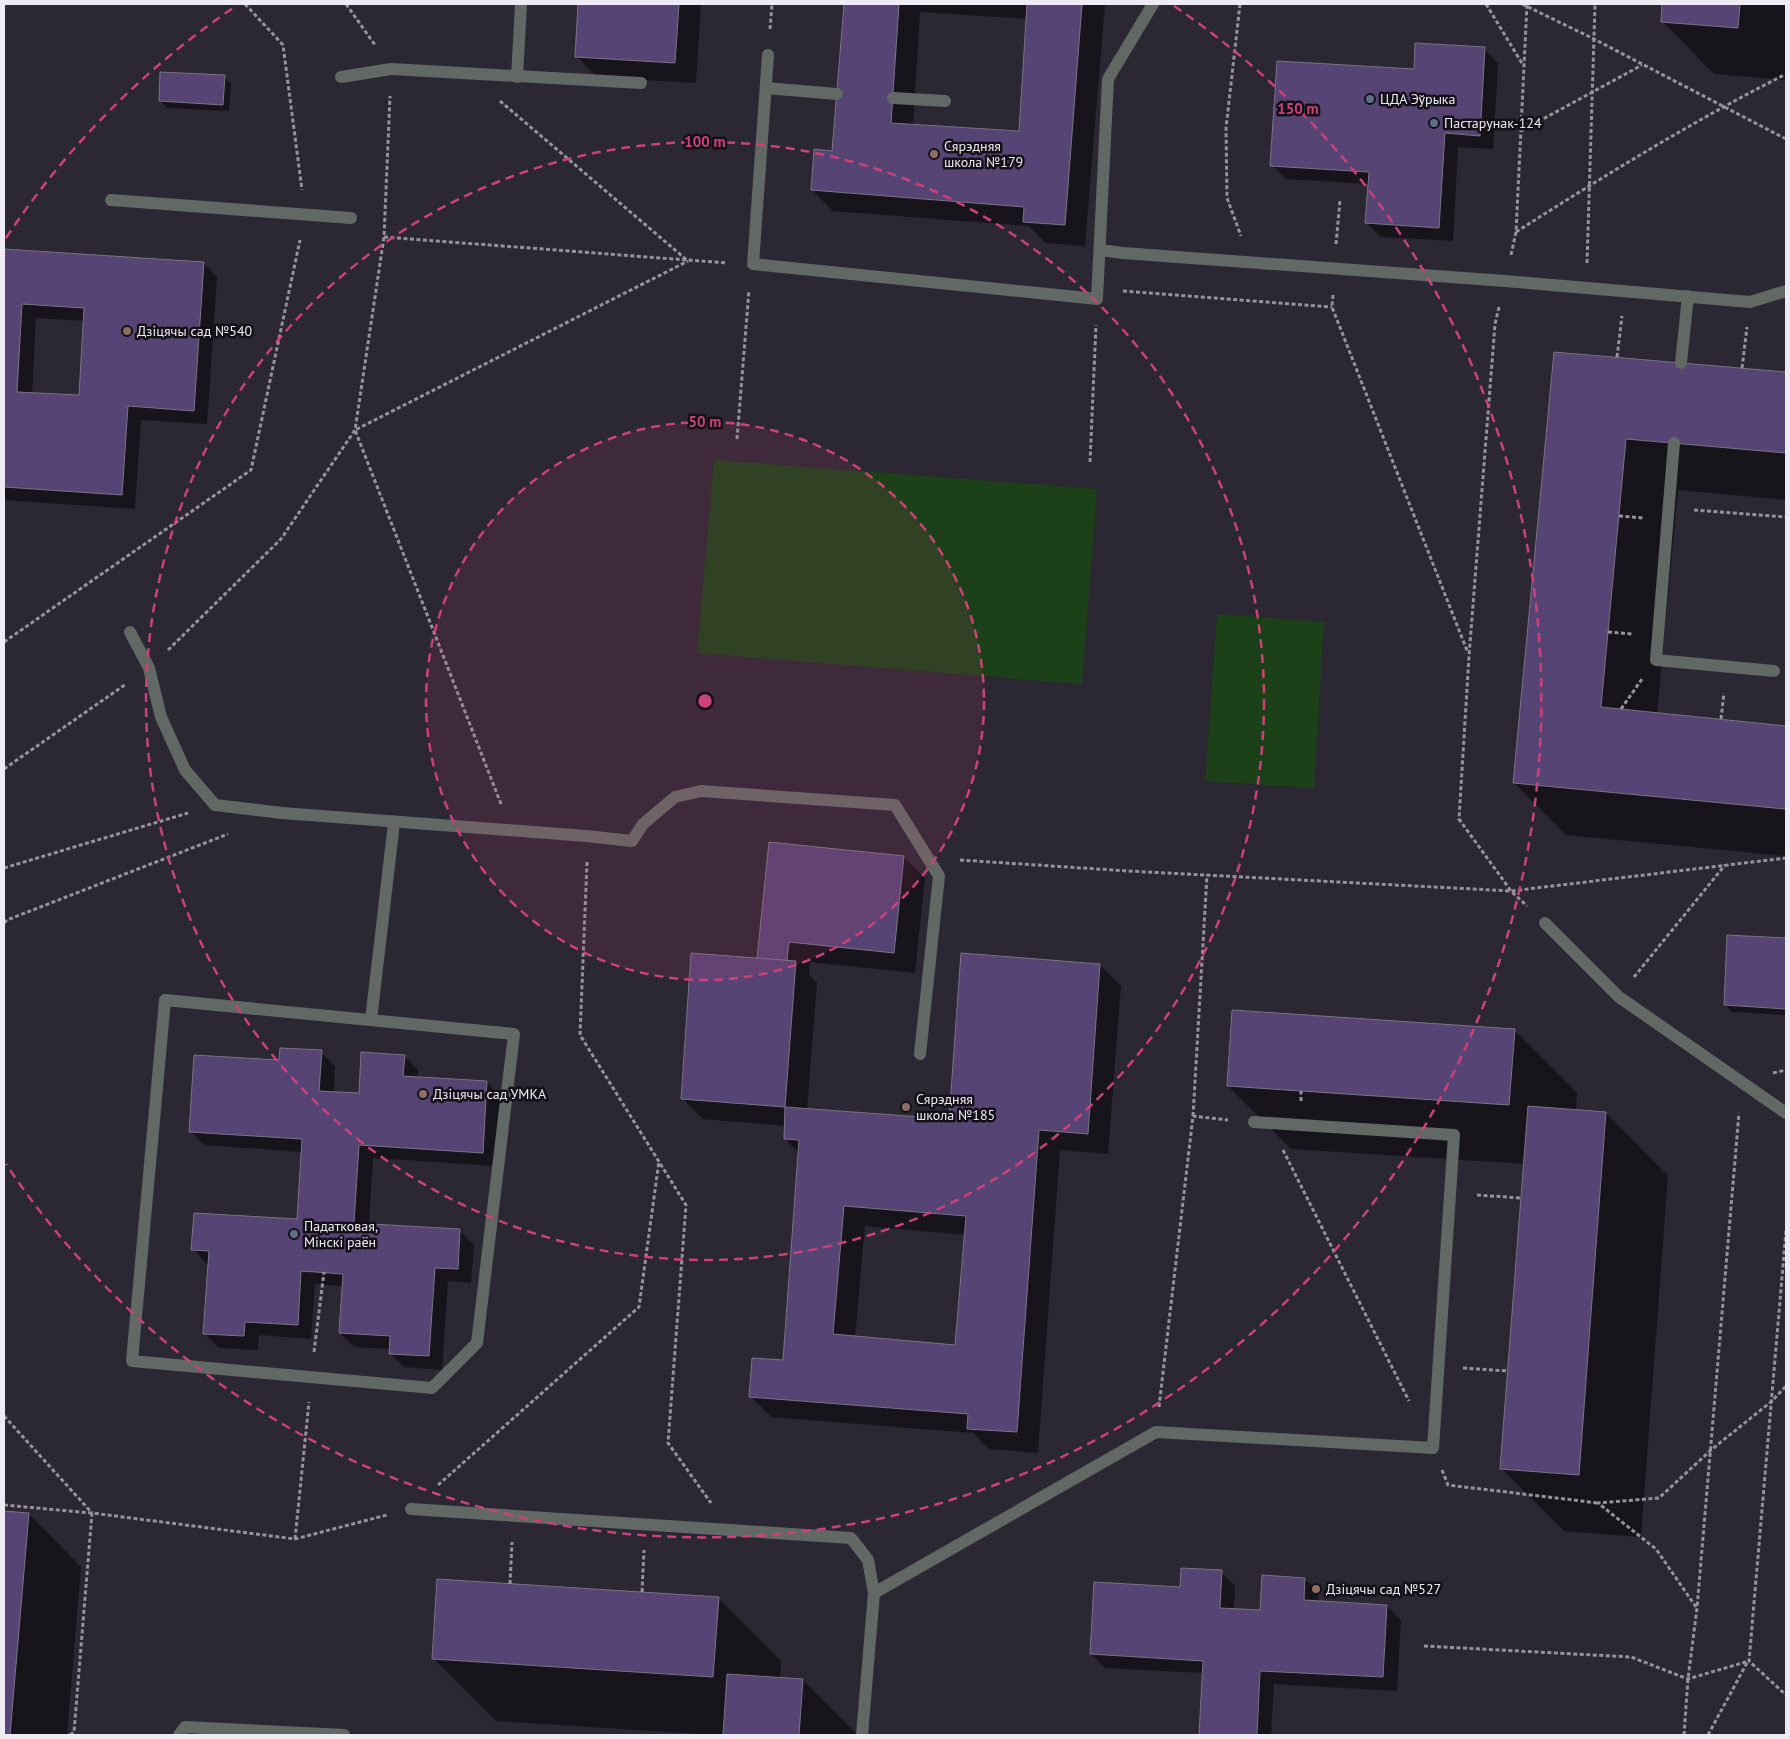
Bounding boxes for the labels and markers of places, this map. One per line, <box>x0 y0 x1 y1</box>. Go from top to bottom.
place label: ЦДА Эўрыка <box>1380 90 1456 108</box>
marker: ЦДА Эўрыка <box>1364 93 1376 105</box>
place label: Пастарунак-124 <box>1444 114 1542 132</box>
marker: Пастарунак-124 <box>1428 117 1440 129</box>
place label: Сярэдняя школа №179 <box>944 137 1023 171</box>
marker: Сярэдняя школа №179 <box>928 148 940 160</box>
place label: Дзіцячы сад №540 <box>137 322 253 340</box>
marker: Дзіцячы сад №540 <box>121 325 133 337</box>
centre of rings <box>696 692 714 710</box>
place label: Дзіцячы сад УМКА <box>433 1085 547 1103</box>
marker: Дзіцячы сад УМКА <box>417 1088 429 1100</box>
place label: Сярэдняя школа №185 <box>916 1090 995 1124</box>
marker: Сярэдняя школа №185 <box>900 1101 912 1113</box>
place label: Падатковая, Мінскі раён <box>304 1217 378 1251</box>
marker: Падатковая, Мінскі раён <box>288 1228 300 1240</box>
place label: Дзіцячы сад №527 <box>1326 1580 1441 1598</box>
marker: Дзіцячы сад №527 <box>1310 1583 1322 1595</box>

